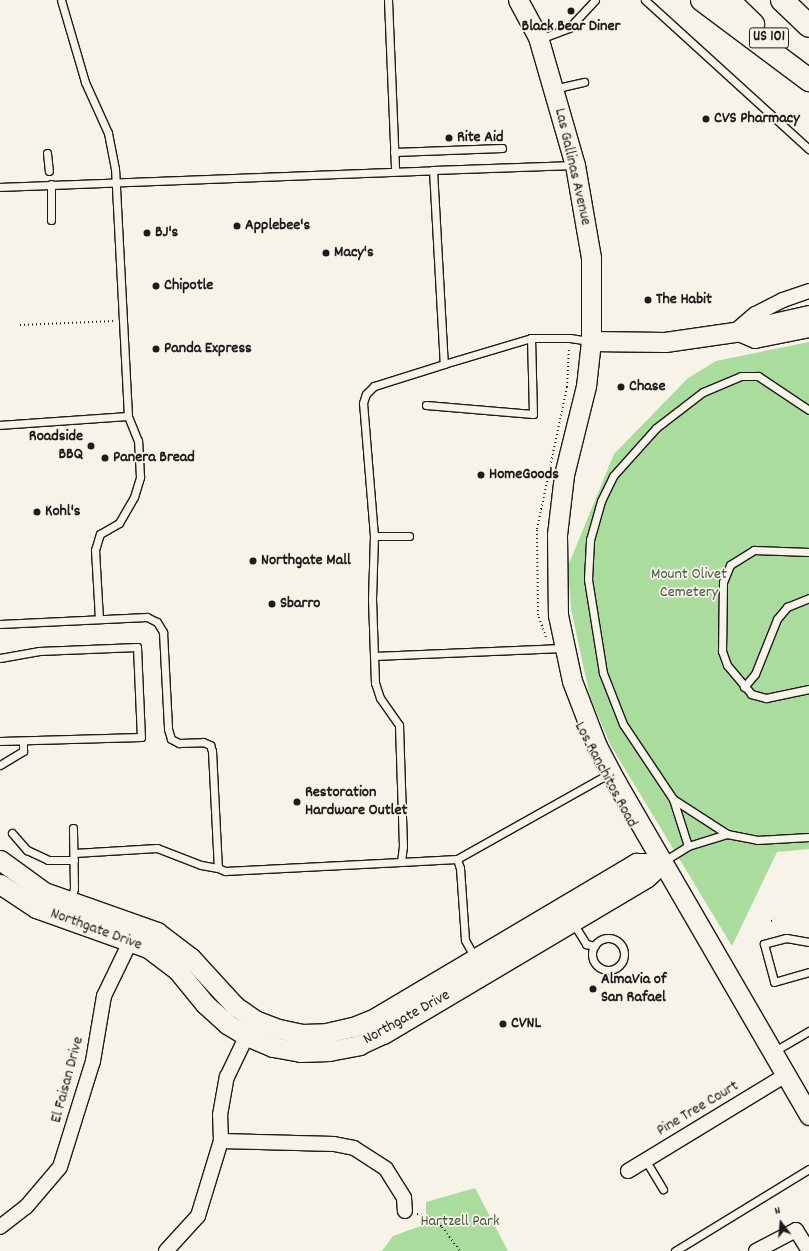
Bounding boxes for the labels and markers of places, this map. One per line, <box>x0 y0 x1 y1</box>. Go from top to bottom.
marker: Black Bear Diner <box>566 6 576 16</box>
place label: Black Bear Diner <box>522 17 620 37</box>
place label: CVS Pharmacy <box>714 109 800 129</box>
marker: CVS Pharmacy <box>701 114 711 124</box>
place label: Rite Aid <box>457 128 503 148</box>
marker: Rite Aid <box>444 133 454 143</box>
place label: Applebee's <box>245 216 310 236</box>
marker: Applebee's <box>232 221 242 231</box>
place label: BJ's <box>155 223 178 243</box>
marker: BJ's <box>142 228 152 238</box>
place label: Macy's <box>334 243 374 263</box>
marker: Macy's <box>321 248 331 258</box>
place label: Chipotle <box>164 276 213 296</box>
marker: Chipotle <box>151 281 161 291</box>
place label: The Habit <box>656 290 712 310</box>
marker: The Habit <box>643 295 653 305</box>
place label: Panda Express <box>164 339 252 359</box>
marker: Panda Express <box>151 344 161 354</box>
place label: Chase <box>629 377 666 397</box>
marker: Chase <box>616 382 626 392</box>
place label: Roadside BBQ <box>29 427 83 465</box>
marker: Roadside BBQ <box>86 441 96 451</box>
place label: Panera Bread <box>113 448 195 468</box>
marker: Panera Bread <box>100 453 110 463</box>
place label: HomeGoods <box>489 465 559 485</box>
marker: HomeGoods <box>476 470 486 480</box>
place label: Kohl's <box>45 502 81 522</box>
marker: Kohl's <box>32 507 42 517</box>
place label: Northgate Mall <box>261 551 351 571</box>
marker: Northgate Mall <box>248 556 258 566</box>
place label: Sbarro <box>280 594 320 614</box>
marker: Sbarro <box>267 599 277 609</box>
place label: Restoration Hardware Outlet <box>305 783 407 821</box>
marker: Restoration Hardware Outlet <box>292 797 302 807</box>
place label: AlmaVia of San Rafael <box>601 970 667 1008</box>
marker: AlmaVia of San Rafael <box>588 984 598 994</box>
place label: CVNL <box>511 1014 541 1034</box>
marker: CVNL <box>498 1019 508 1029</box>

